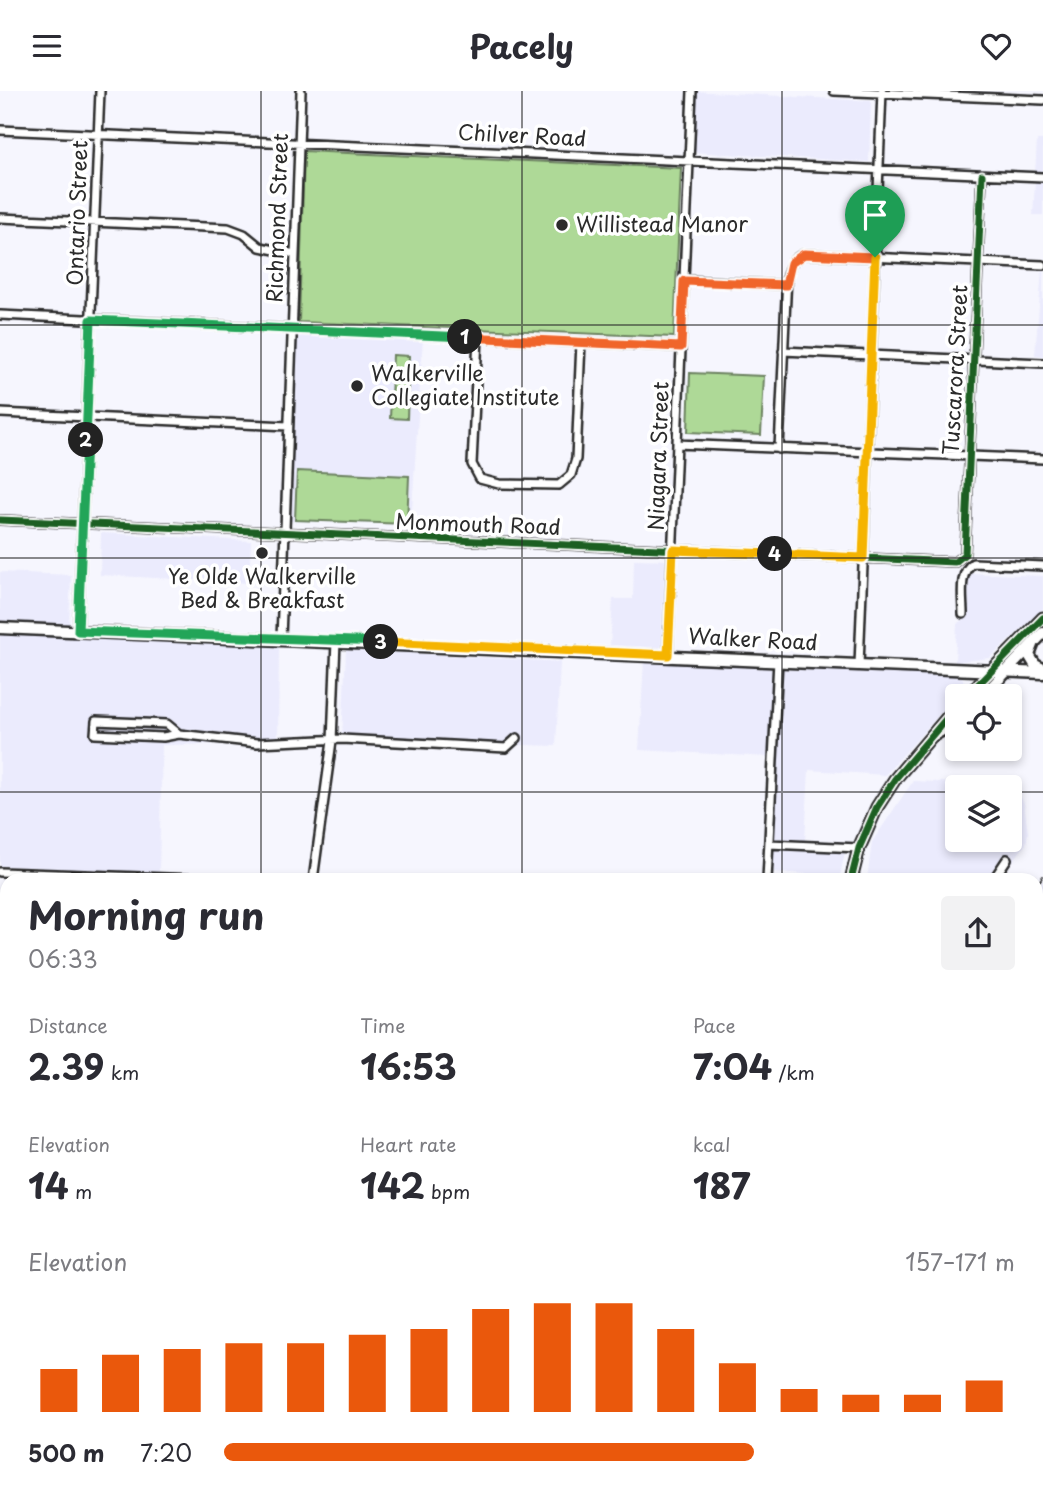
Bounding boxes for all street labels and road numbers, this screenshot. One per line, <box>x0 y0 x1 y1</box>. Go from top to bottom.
street label: Chilver Road <box>457 115 587 153</box>
street label: Richmond Street <box>257 133 295 303</box>
street label: Ontario Street <box>57 140 95 286</box>
street label: Tuscarora Street <box>934 284 974 456</box>
street label: Niagara Street <box>638 381 676 531</box>
street label: Monmouth Road <box>395 504 561 542</box>
street label: Walker Road <box>688 619 819 657</box>

